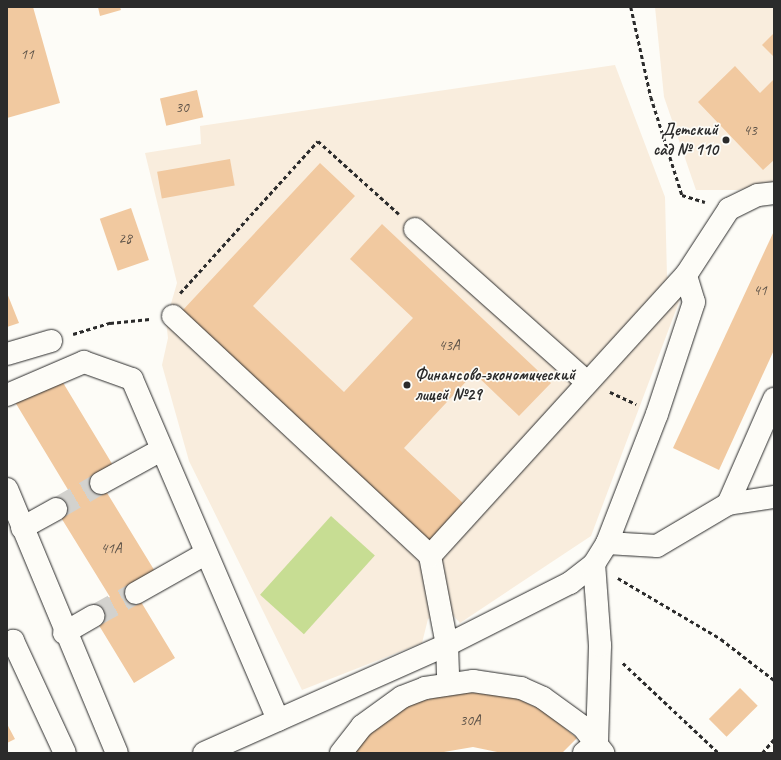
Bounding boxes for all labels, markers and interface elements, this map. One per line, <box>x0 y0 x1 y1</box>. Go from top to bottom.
house number: 11 <box>20 46 34 64</box>
house number: 30 <box>175 99 189 117</box>
place label: Детский сад № 110 <box>653 120 718 160</box>
house number: 43 <box>743 122 757 140</box>
marker: Детский сад № 110 <box>721 135 731 145</box>
house number: 28 <box>118 230 132 248</box>
house number: 41 <box>753 282 767 300</box>
house number: 43А <box>438 337 460 355</box>
place label: Финансово-экономический лицей №29 <box>415 365 575 405</box>
marker: Финансово-экономический лицей №29 <box>402 380 412 390</box>
house number: 41А <box>100 540 122 558</box>
house number: 30А <box>459 712 481 730</box>

